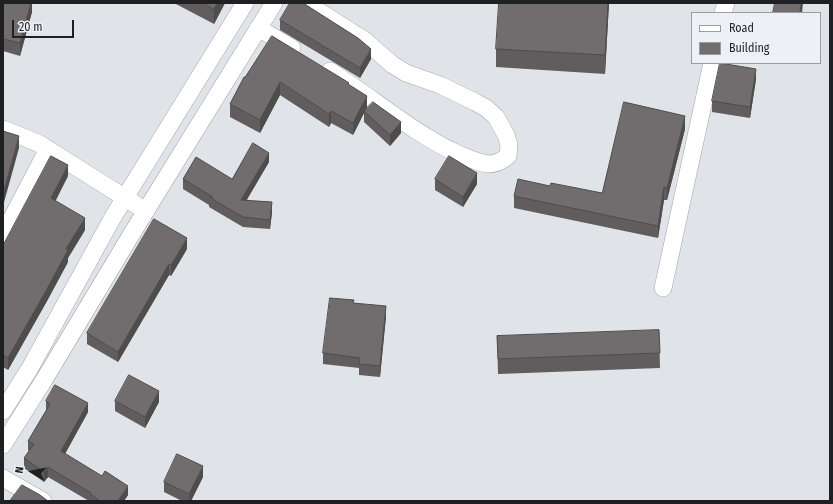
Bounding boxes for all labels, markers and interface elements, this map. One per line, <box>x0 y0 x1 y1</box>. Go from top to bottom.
scale bar <box>14 12 76 38</box>
legend <box>691 12 821 64</box>
text: 20 m <box>19 20 43 34</box>
text: Road <box>729 21 754 35</box>
text: Building <box>729 41 769 55</box>
north arrow <box>12 452 52 492</box>
text: N <box>13 466 27 474</box>

